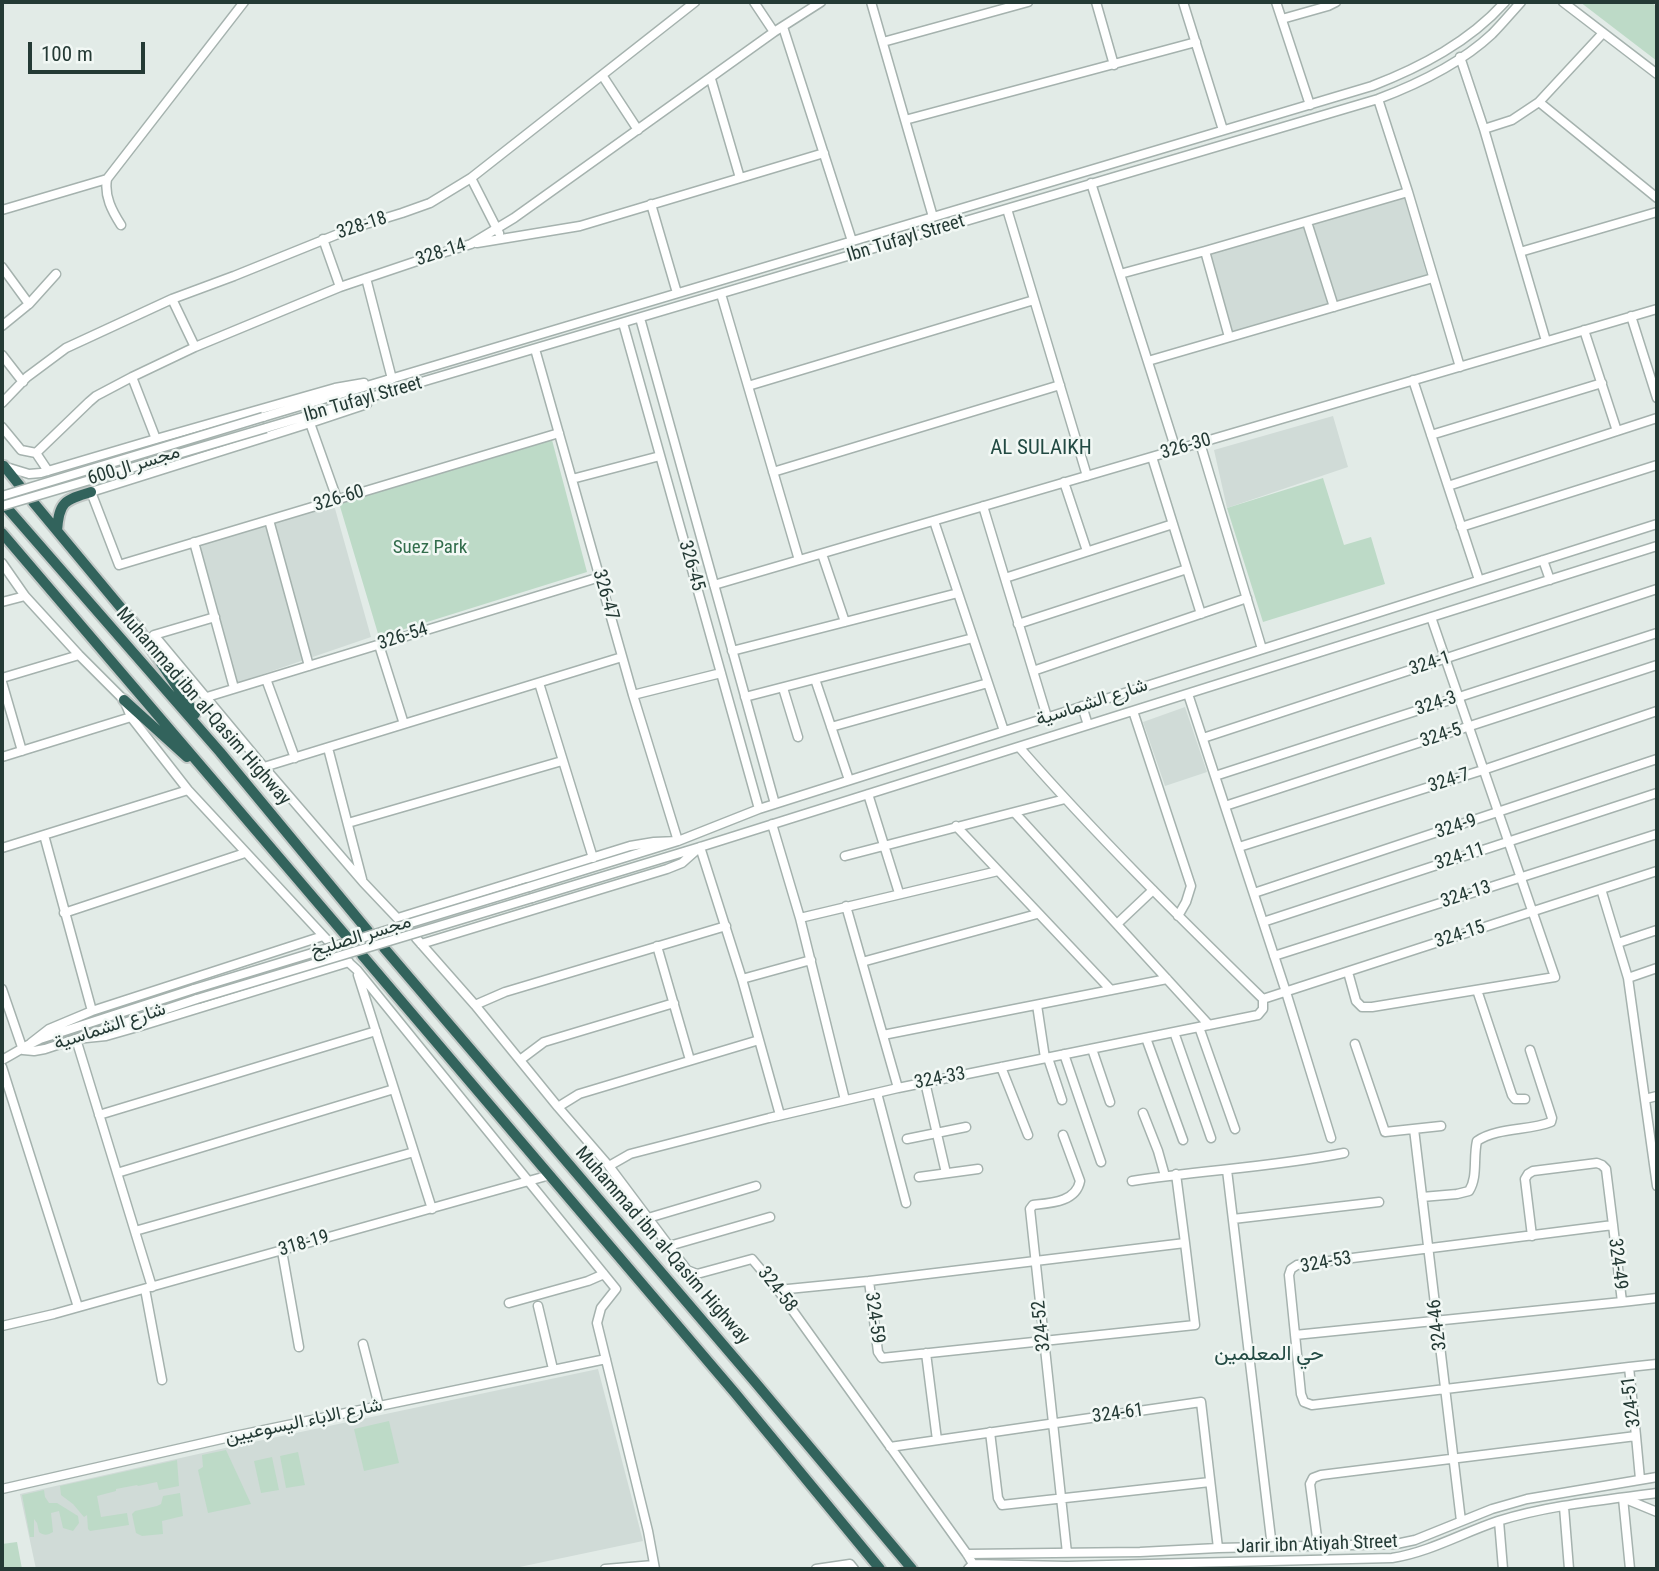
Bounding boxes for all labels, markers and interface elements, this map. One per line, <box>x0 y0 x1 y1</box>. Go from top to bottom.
scale bar <box>32 28 149 72</box>
text: 100 m <box>41 42 93 66</box>
street label: 328-18 <box>334 207 390 245</box>
street label: Ibn Tufayl Street <box>844 210 968 268</box>
street label: 328-14 <box>413 234 469 272</box>
street label: Ibn Tufayl Street <box>301 372 425 428</box>
street label: 326-30 <box>1158 429 1214 465</box>
district label: AL SULAIKH <box>981 436 1101 462</box>
street label: مجسر ال600 <box>85 441 183 491</box>
street label: 326-60 <box>311 481 367 517</box>
park label: Suez Park <box>393 537 467 559</box>
street label: 326-45 <box>673 538 709 594</box>
street label: 326-47 <box>587 567 623 623</box>
street label: Muhammad ibn al-Qasim Highway <box>111 603 295 811</box>
street label: 326-54 <box>375 618 431 656</box>
street label: 324-1 <box>1406 647 1454 681</box>
street label: شارع الشماسية <box>1033 674 1151 732</box>
street label: 324-3 <box>1412 687 1460 721</box>
street label: 324-5 <box>1417 719 1465 753</box>
street label: 324-7 <box>1425 764 1473 798</box>
street label: 324-9 <box>1432 810 1480 844</box>
street label: 324-11 <box>1432 838 1488 876</box>
street label: 324-13 <box>1438 876 1494 914</box>
street label: مجسر الصليخ <box>308 911 414 963</box>
street label: 324-15 <box>1432 916 1488 954</box>
street label: شارع الشماسية <box>51 998 169 1056</box>
street label: 324-33 <box>912 1063 968 1095</box>
street label: Muhammad ibn al-Qasim Highway <box>570 1142 754 1350</box>
street label: 318-19 <box>276 1226 332 1262</box>
street label: 324-49 <box>1603 1237 1631 1291</box>
street label: 324-53 <box>1299 1247 1353 1279</box>
street label: 324-58 <box>752 1263 802 1317</box>
street label: 324-59 <box>859 1291 889 1345</box>
street label: 324-46 <box>1424 1298 1452 1352</box>
street label: 324-52 <box>1028 1299 1056 1353</box>
district label: حي المعلمين <box>1214 1342 1324 1368</box>
street label: 324-51 <box>1618 1375 1646 1429</box>
street label: شارع الاباء اليسوعيين <box>223 1394 385 1450</box>
street label: 324-61 <box>1091 1399 1145 1429</box>
street label: Jarir ibn Atiyah Street <box>1236 1531 1398 1559</box>

